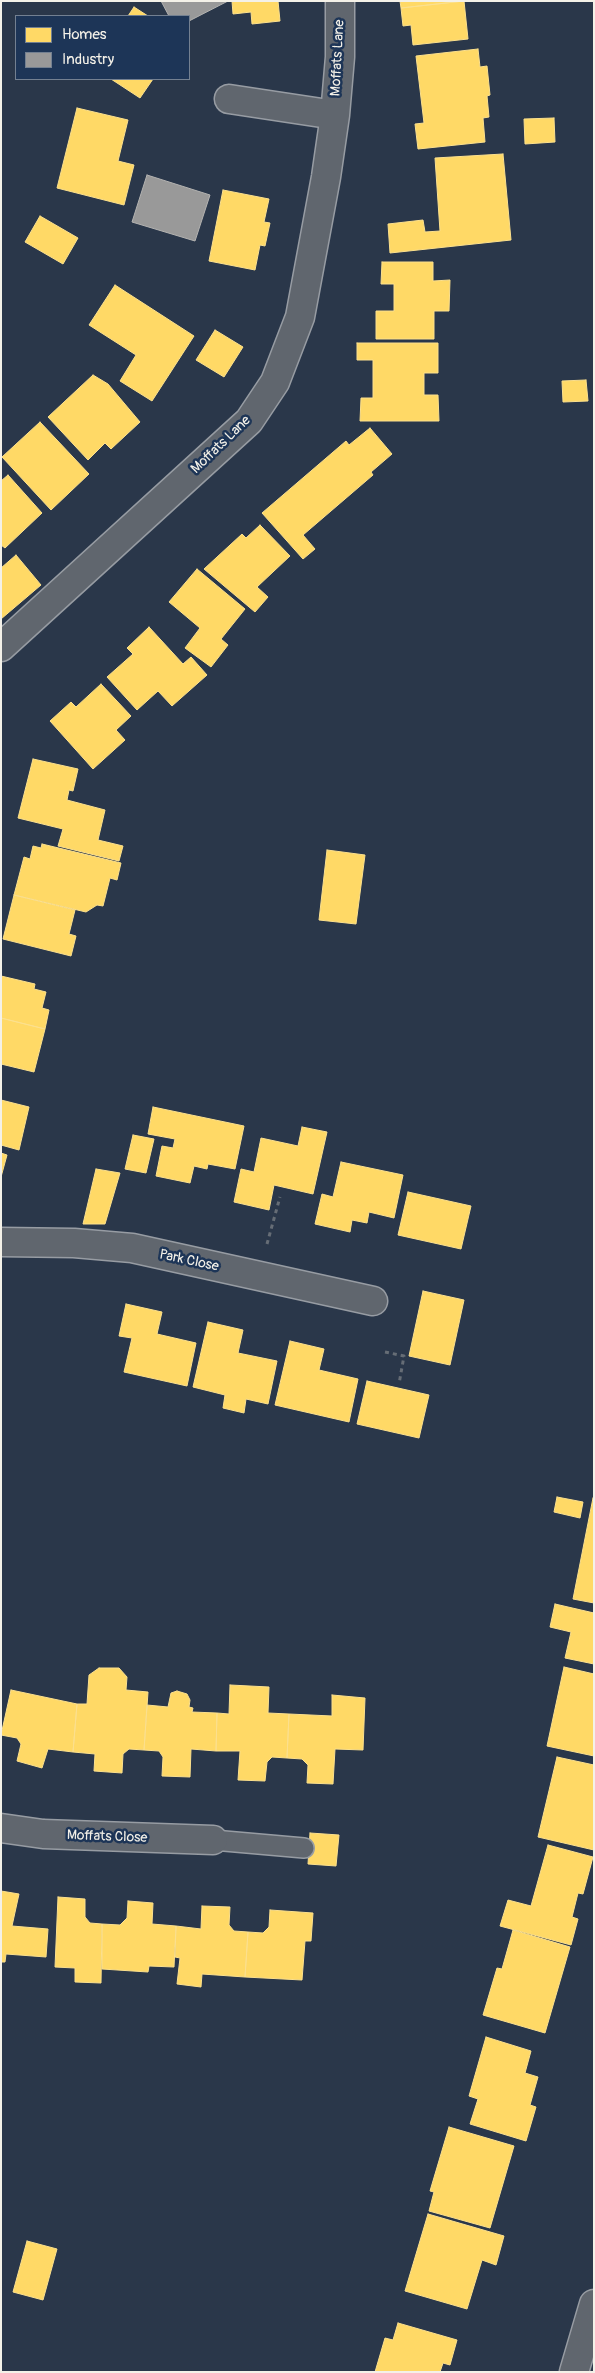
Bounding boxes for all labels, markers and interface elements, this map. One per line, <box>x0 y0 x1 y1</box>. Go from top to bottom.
legend <box>15 15 190 80</box>
street label: Moffats Lane <box>328 19 348 97</box>
text: Homes <box>62 25 107 44</box>
text: Industry <box>62 50 114 69</box>
street label: Moffats Lane <box>188 412 254 478</box>
street label: Park Close <box>158 1247 220 1275</box>
street label: Moffats Close <box>67 1827 147 1847</box>

